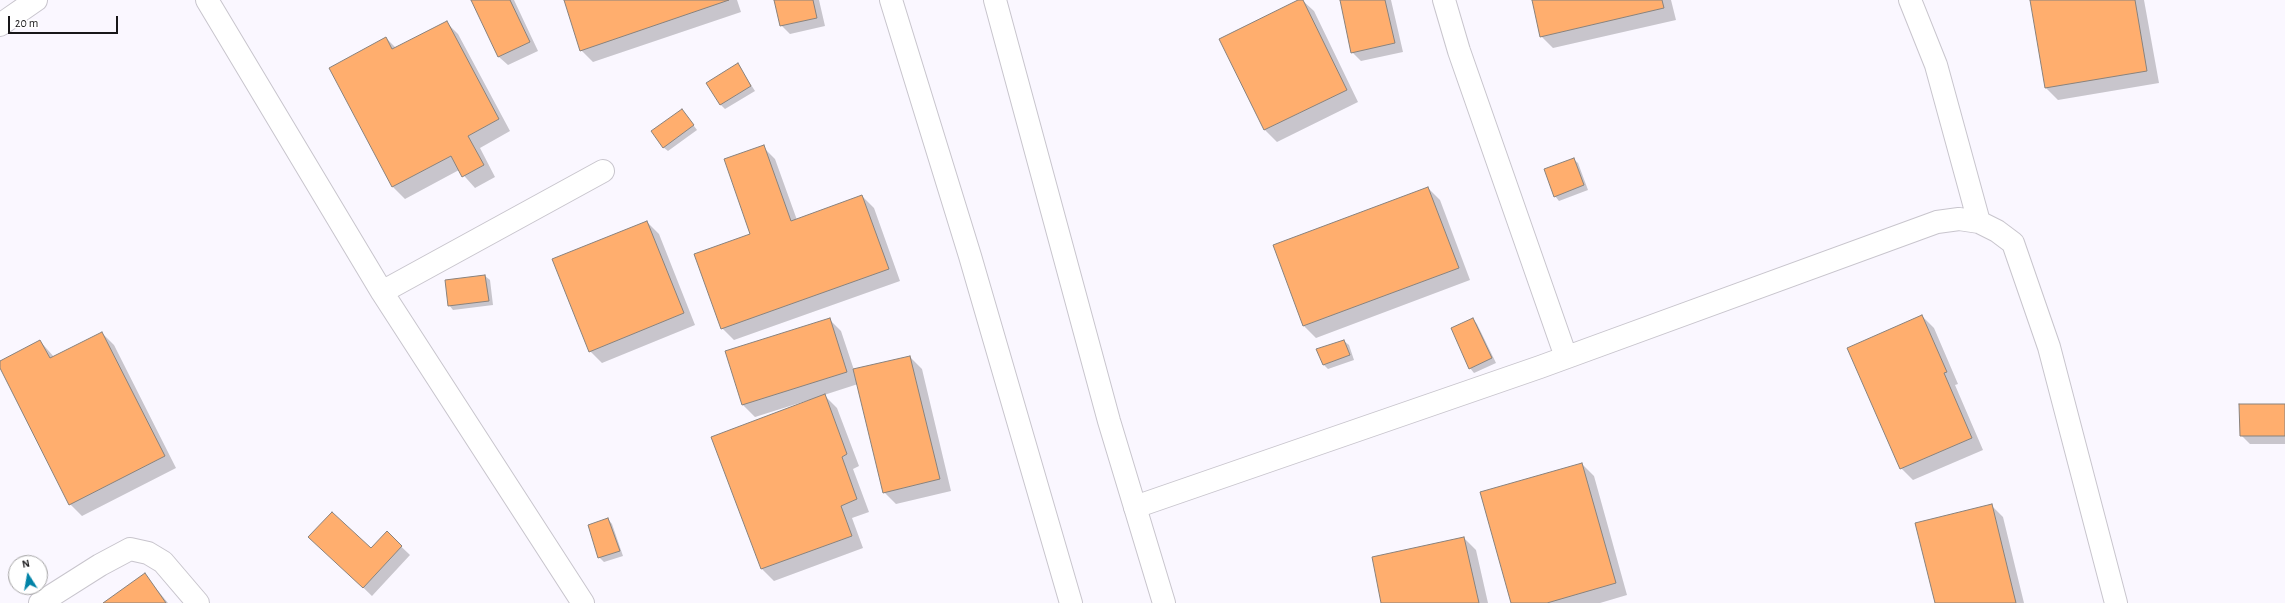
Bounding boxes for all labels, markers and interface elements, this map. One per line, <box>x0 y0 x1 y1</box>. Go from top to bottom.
scale bar <box>10 8 120 34</box>
text: 20 m <box>15 17 38 29</box>
north arrow <box>8 555 48 595</box>
text: N <box>21 558 31 570</box>

